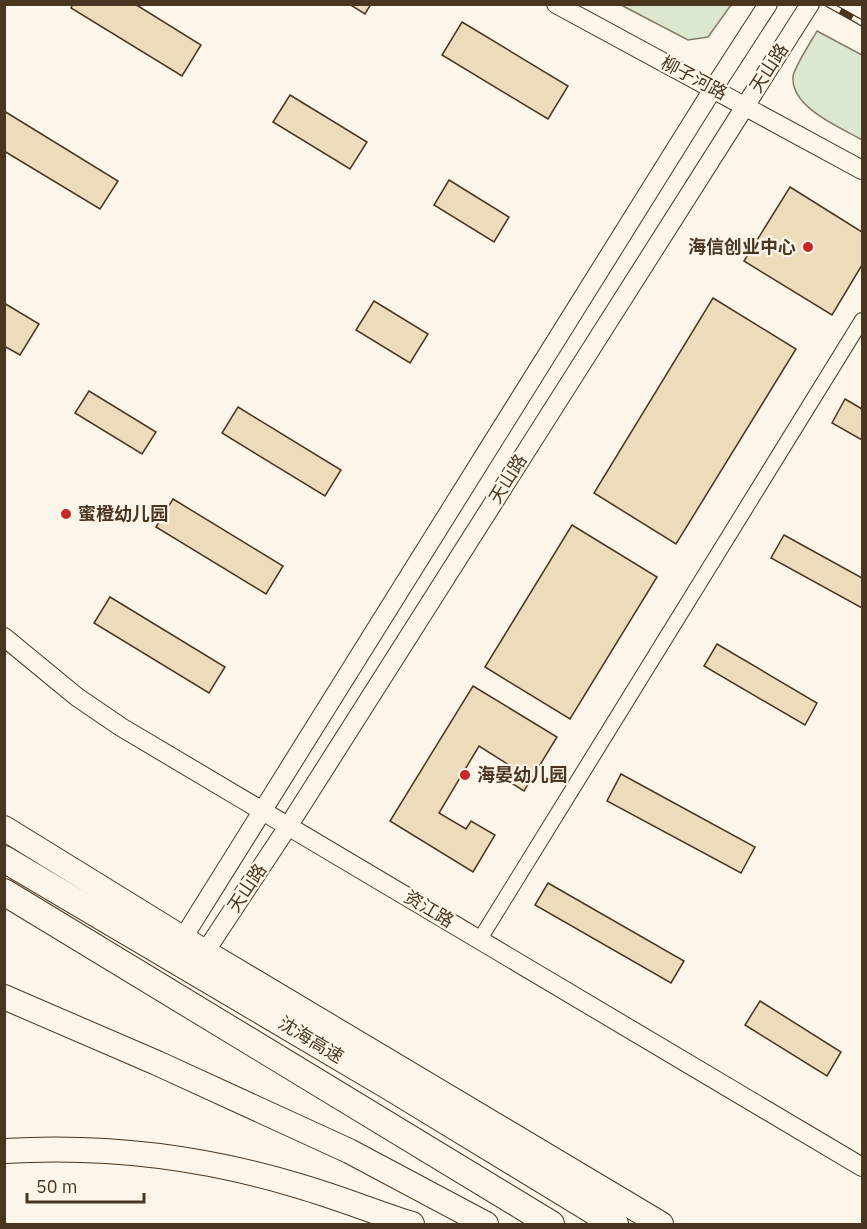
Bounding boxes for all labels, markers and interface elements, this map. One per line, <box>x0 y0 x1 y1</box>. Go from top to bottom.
street label: 天山路 <box>744 39 793 97</box>
street label: 柳子河路 <box>657 51 731 105</box>
place label: 海信创业中心 <box>688 235 796 258</box>
marker: 海信创业中心 <box>801 240 815 254</box>
street label: 天山路 <box>484 450 532 508</box>
place label: 蜜橙幼儿园 <box>78 502 168 525</box>
marker: 蜜橙幼儿园 <box>59 507 73 521</box>
place label: 海晏幼儿园 <box>477 763 567 786</box>
marker: 海晏幼儿园 <box>458 768 472 782</box>
street label: 天山路 <box>222 859 271 917</box>
street label: 资江路 <box>400 885 458 932</box>
street label: 沈海高速 <box>274 1011 348 1068</box>
scale bar <box>27 1166 144 1204</box>
text: 50 m <box>36 1175 78 1198</box>

